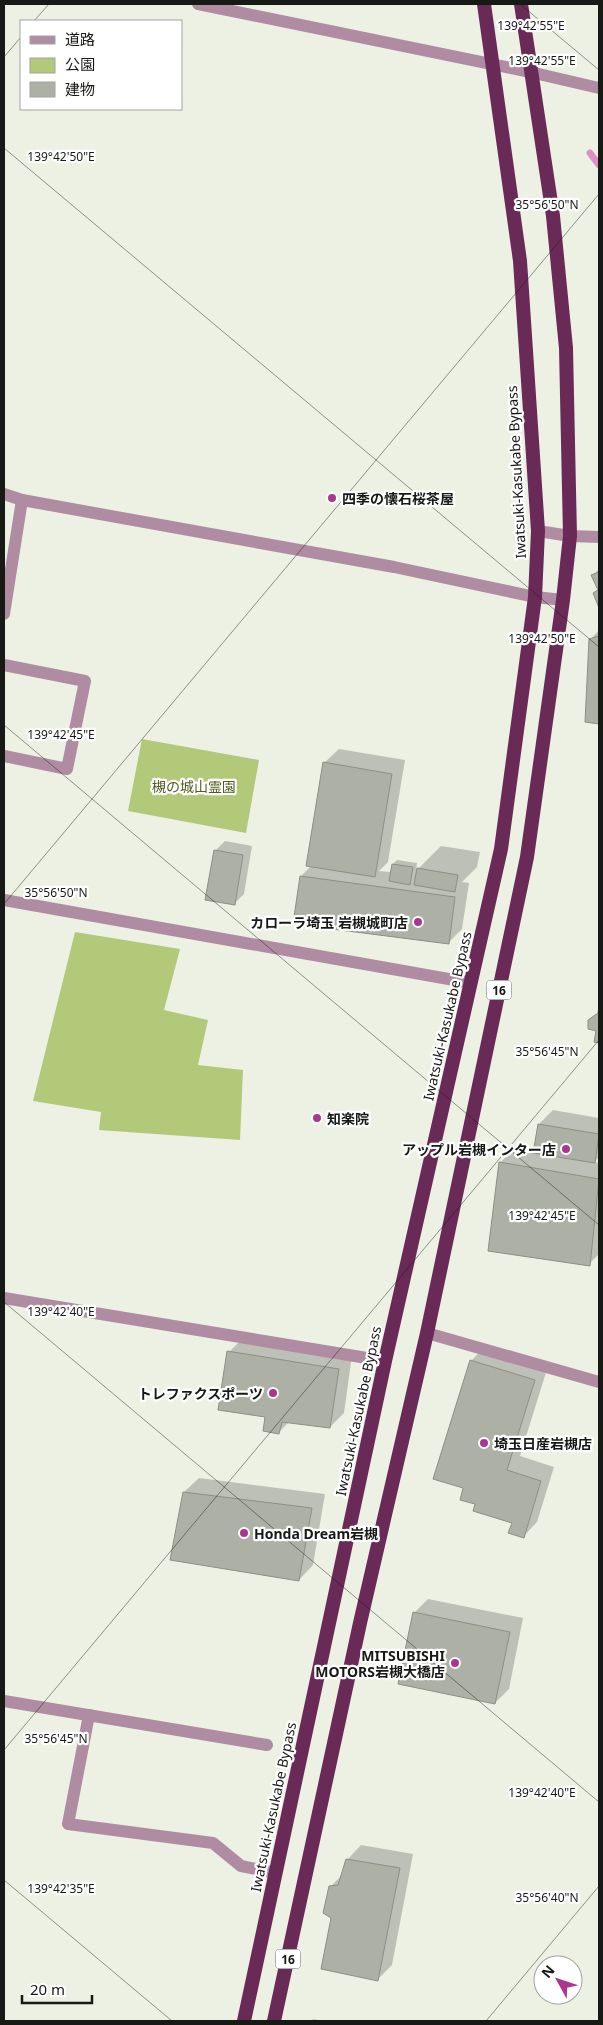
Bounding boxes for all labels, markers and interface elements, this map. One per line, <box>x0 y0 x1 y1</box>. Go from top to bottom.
text: 139°42'55"E <box>497 17 565 34</box>
legend <box>20 20 182 110</box>
text: 道路 <box>65 29 95 49</box>
text: 139°42'55"E <box>508 52 576 69</box>
text: 公園 <box>65 54 95 74</box>
text: 建物 <box>65 79 95 99</box>
text: 139°42'50"E <box>27 148 95 165</box>
text: 35°56'50"N <box>515 196 579 213</box>
street label: Iwatsuki-Kasukabe Bypass <box>502 385 530 559</box>
place label: 四季の懐石桜茶屋 <box>342 489 454 508</box>
marker: 四季の懐石桜茶屋 <box>326 492 338 504</box>
text: 139°42'50"E <box>508 630 576 647</box>
text: 139°42'45"E <box>27 726 95 743</box>
park label: 槻の城山霊園 <box>152 777 236 796</box>
text: 35°56'50"N <box>24 884 88 901</box>
place label: カローラ埼玉 岩槻城町店 <box>250 913 408 932</box>
marker: カローラ埼玉 岩槻城町店 <box>412 916 424 928</box>
street label: Iwatsuki-Kasukabe Bypass <box>418 929 476 1102</box>
road number: 16 <box>486 980 512 1000</box>
text: 35°56'45"N <box>515 1043 579 1060</box>
place label: 知楽院 <box>327 1109 369 1128</box>
marker: 知楽院 <box>311 1112 323 1124</box>
place label: アップル岩槻インター店 <box>402 1140 556 1159</box>
marker: アップル岩槻インター店 <box>560 1143 572 1155</box>
text: 139°42'45"E <box>508 1207 576 1224</box>
text: 139°42'40"E <box>27 1303 95 1320</box>
street label: Iwatsuki-Kasukabe Bypass <box>331 1324 385 1498</box>
place label: トレファクスポーツ <box>138 1384 263 1403</box>
marker: トレファクスポーツ <box>267 1387 279 1399</box>
place label: 埼玉日産岩槻店 <box>494 1434 592 1453</box>
marker: 埼玉日産岩槻店 <box>478 1437 490 1449</box>
place label: Honda Dream岩槻 <box>254 1524 378 1543</box>
marker: Honda Dream岩槻 <box>238 1527 250 1539</box>
place label: MITSUBISHI MOTORS岩槻大橋店 <box>315 1646 445 1681</box>
marker: MITSUBISHI MOTORS岩槻大橋店 <box>449 1657 461 1669</box>
street label: Iwatsuki-Kasukabe Bypass <box>246 1720 300 1894</box>
text: 35°56'45"N <box>24 1730 88 1747</box>
text: 139°42'40"E <box>508 1784 576 1801</box>
text: 139°42'35"E <box>27 1880 95 1897</box>
text: 35°56'40"N <box>515 1889 579 1906</box>
road number: 16 <box>276 1950 300 1968</box>
north arrow <box>533 1955 583 2005</box>
text: N <box>537 1961 559 1982</box>
scale bar <box>22 1972 92 2004</box>
text: 20 m <box>30 1979 65 1999</box>

